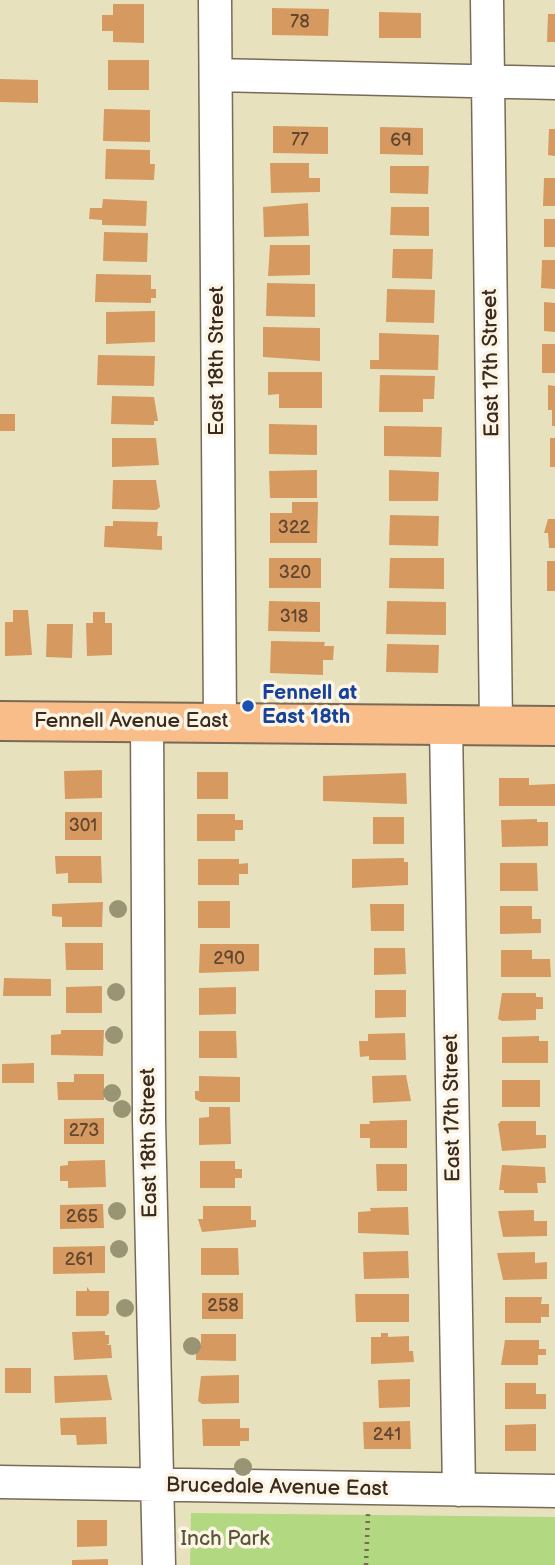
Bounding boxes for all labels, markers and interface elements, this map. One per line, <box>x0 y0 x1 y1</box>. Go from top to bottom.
house number: 78 <box>290 11 310 33</box>
house number: 77 <box>291 129 309 151</box>
house number: 69 <box>390 130 412 152</box>
street label: East 18th Street <box>205 286 231 436</box>
street label: East 17th Street <box>478 289 506 437</box>
house number: 322 <box>278 517 310 539</box>
house number: 320 <box>279 562 311 584</box>
house number: 318 <box>280 606 308 628</box>
place label: Fennell at East 18th <box>262 681 357 731</box>
marker: Fennell at East 18th <box>240 698 256 714</box>
street label: Fennell Avenue East <box>34 709 228 735</box>
house number: 301 <box>69 815 97 837</box>
house number: 290 <box>213 948 245 970</box>
street label: East 17th Street <box>439 1034 467 1182</box>
street label: East 18th Street <box>136 1068 164 1218</box>
house number: 273 <box>69 1120 99 1142</box>
house number: 265 <box>66 1206 98 1228</box>
house number: 261 <box>65 1249 93 1271</box>
house number: 258 <box>207 1295 239 1317</box>
house number: 241 <box>373 1424 401 1446</box>
street label: Brucedale Avenue East <box>166 1473 388 1503</box>
park label: Inch Park <box>181 1527 269 1553</box>

